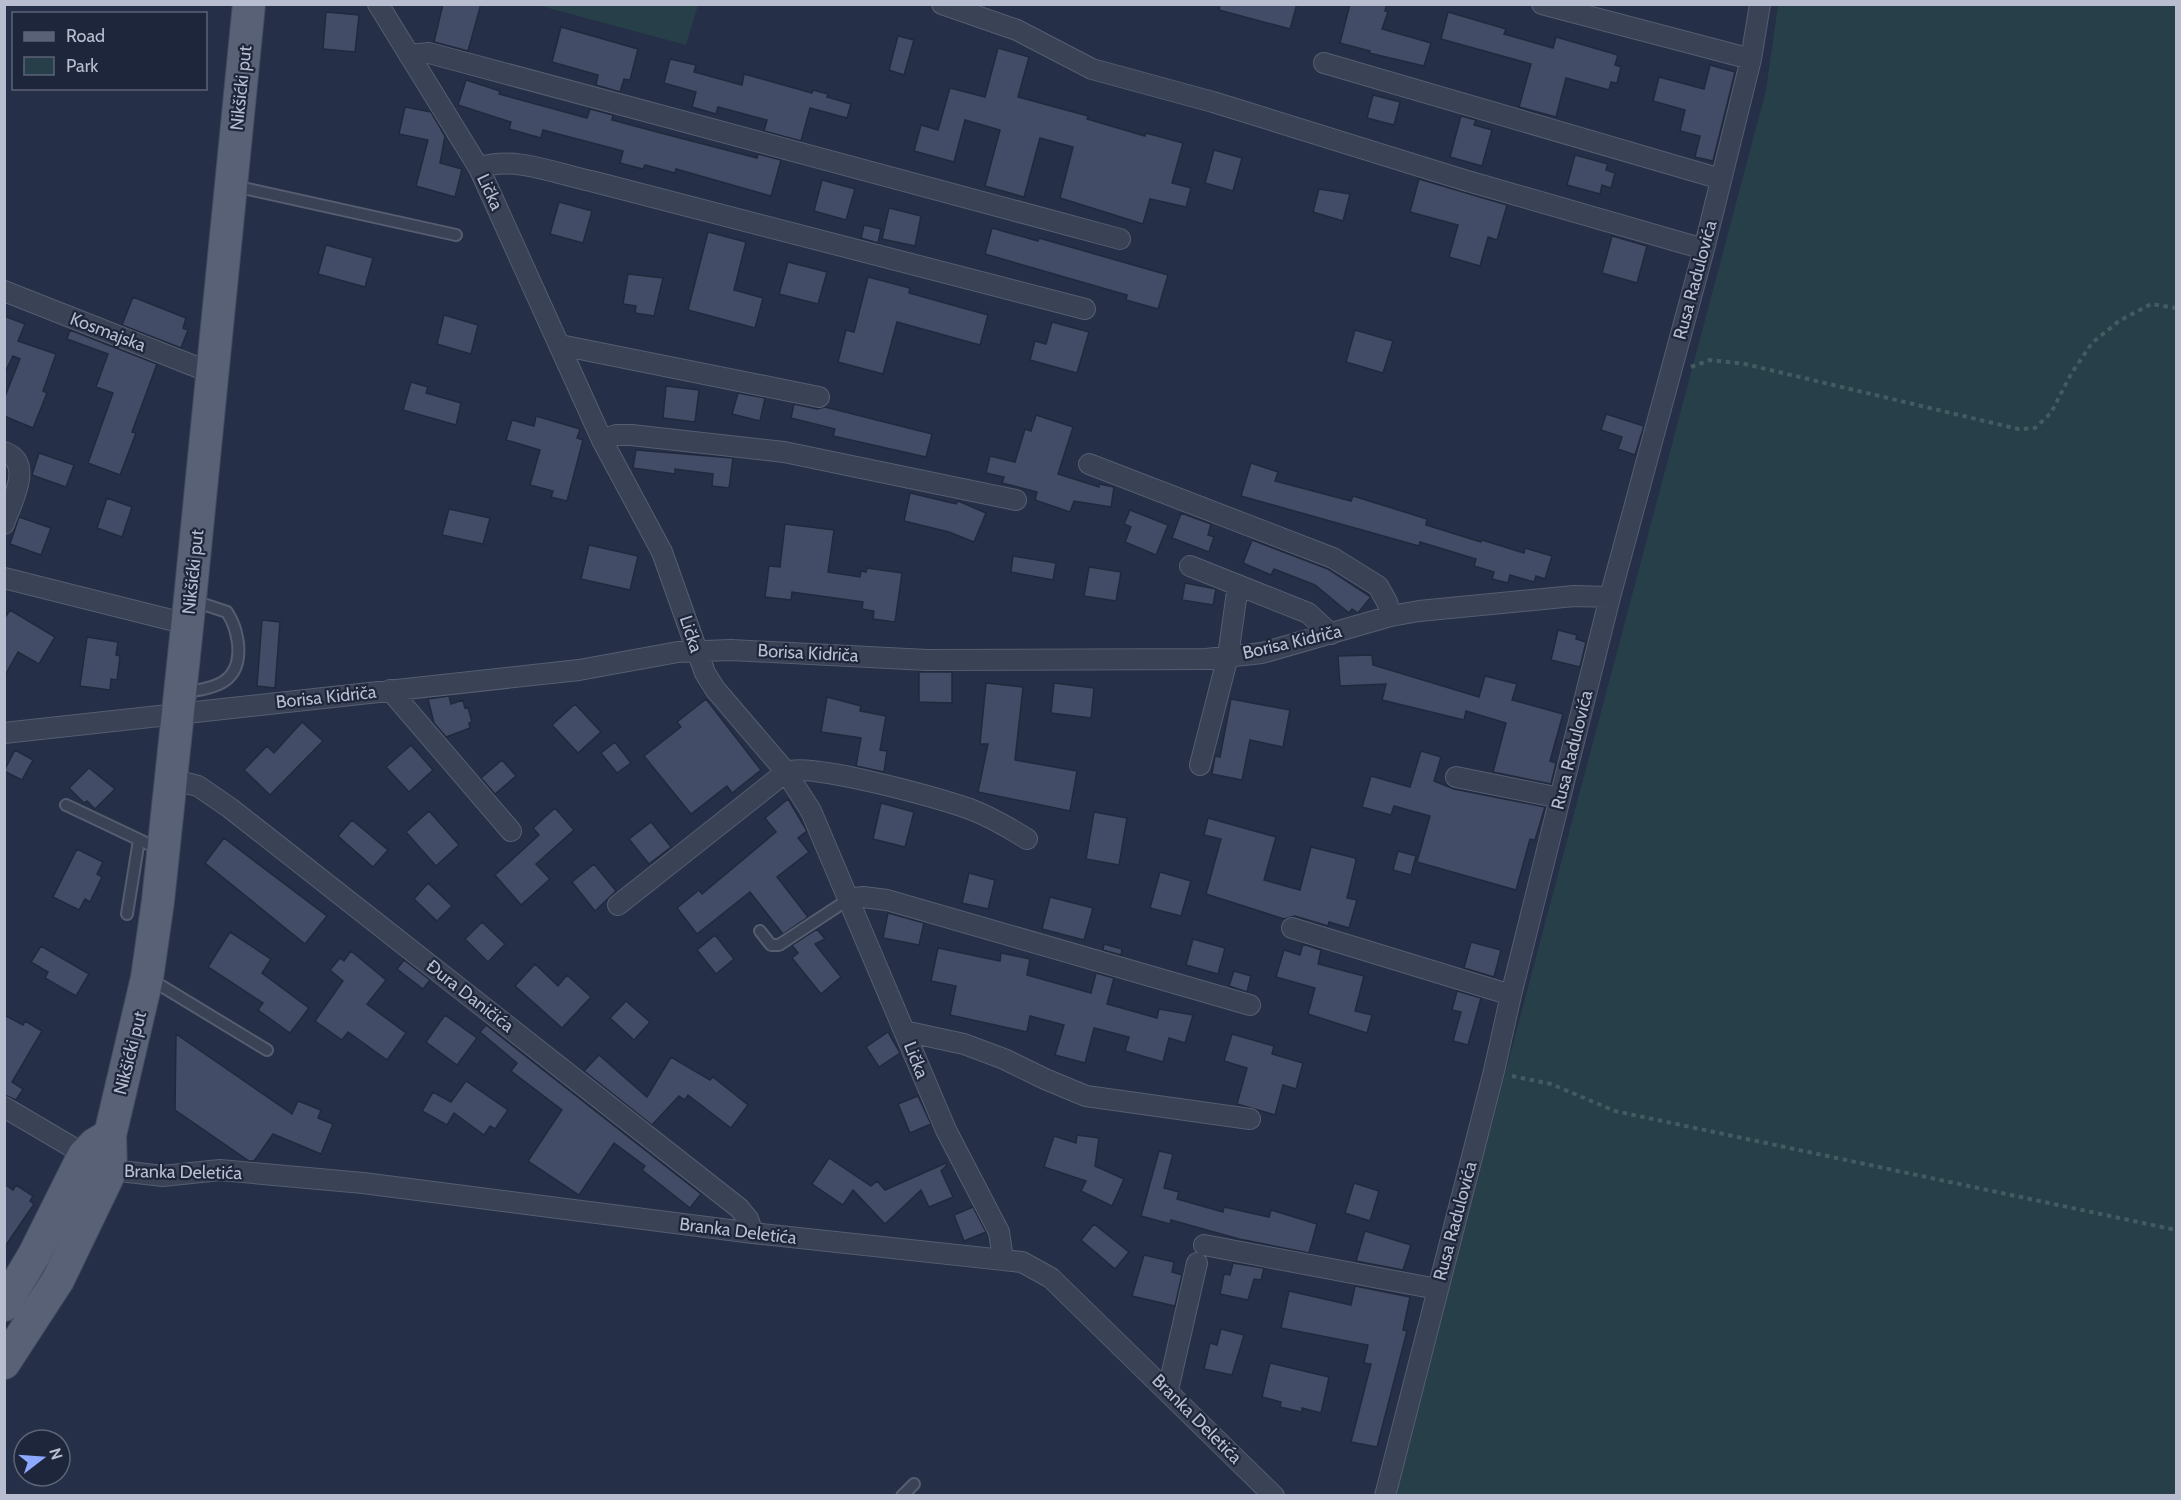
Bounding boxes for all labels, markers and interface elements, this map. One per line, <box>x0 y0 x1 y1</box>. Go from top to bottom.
legend <box>12 12 207 90</box>
text: Road <box>66 25 105 47</box>
street label: Nikšićki put <box>226 44 256 132</box>
text: Park <box>66 55 99 77</box>
street label: Lička <box>472 170 508 214</box>
street label: Rusa Radulovića <box>1669 218 1722 342</box>
street label: Kosmajska <box>67 308 149 357</box>
street label: Nikšićki put <box>178 528 208 616</box>
street label: Lička <box>675 613 707 656</box>
street label: Borisa Kidriča <box>1240 620 1344 664</box>
street label: Borisa Kidriča <box>757 639 859 667</box>
street label: Borisa Kidriča <box>275 681 378 713</box>
street label: Rusa Radulovića <box>1547 688 1598 812</box>
street label: Đura Daničića <box>422 955 518 1037</box>
street label: Nikšićki put <box>109 1009 151 1097</box>
street label: Lička <box>899 1038 933 1082</box>
street label: Rusa Radulovića <box>1429 1159 1482 1283</box>
street label: Branka Deletića <box>124 1160 242 1184</box>
street label: Branka Deletića <box>678 1213 798 1249</box>
street label: Branka Deletića <box>1148 1370 1247 1469</box>
north arrow <box>12 1428 72 1488</box>
text: N <box>45 1446 67 1462</box>

